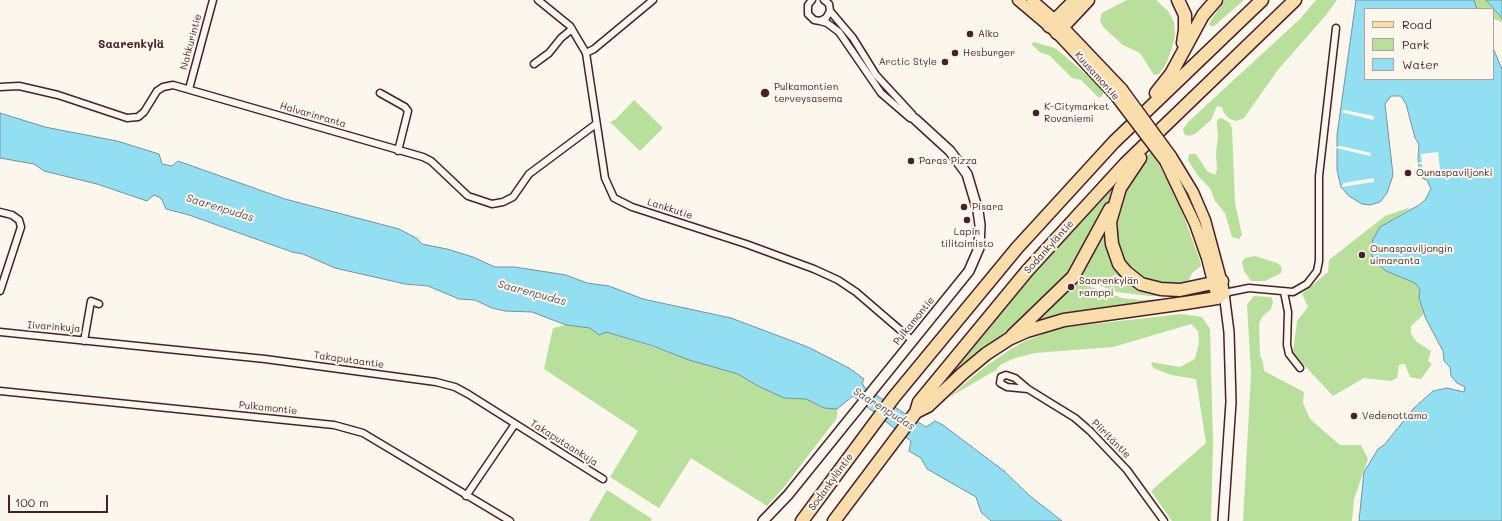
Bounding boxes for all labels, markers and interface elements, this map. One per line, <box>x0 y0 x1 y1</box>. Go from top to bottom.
legend <box>1364 8 1494 80</box>
street label: Nahkurintie <box>178 13 204 71</box>
text: Road <box>1402 16 1432 32</box>
place label: Alko <box>978 28 999 40</box>
marker: Alko <box>965 29 975 39</box>
text: Park <box>1402 36 1429 52</box>
district label: Saarenkylä <box>98 37 164 51</box>
place label: Hesburger <box>963 47 1015 59</box>
marker: Hesburger <box>950 48 960 58</box>
street label: Kuusamontie <box>1072 49 1122 103</box>
place label: Arctic Style <box>879 56 937 68</box>
text: Water <box>1402 56 1439 72</box>
marker: Arctic Style <box>940 57 950 67</box>
place label: Pulkamontien terveysasema <box>774 81 843 104</box>
marker: Pulkamontien terveysasema <box>759 87 771 99</box>
street label: Halvarinranta <box>278 100 348 130</box>
place label: K-Citymarket Rovaniemi <box>1044 101 1109 124</box>
marker: K-Citymarket Rovaniemi <box>1031 108 1041 118</box>
place label: Paras Pizza <box>919 155 977 167</box>
marker: Paras Pizza <box>906 156 916 166</box>
place label: Ounaspaviljonki <box>1416 167 1492 179</box>
marker: Ounaspaviljonki <box>1403 168 1413 178</box>
water label: Saarenpudas <box>184 191 256 225</box>
street label: Lankkutie <box>646 196 694 222</box>
place label: Pisara <box>972 201 1004 213</box>
marker: Pisara <box>959 202 969 212</box>
marker: Lapin tilitoimisto <box>962 215 972 225</box>
street label: Sodankyläntie <box>1022 218 1076 276</box>
place label: Lapin tilitoimisto <box>941 226 993 250</box>
place label: Ounaspaviljongin uimaranta <box>1370 243 1453 266</box>
marker: Ounaspaviljongin uimaranta <box>1357 250 1367 260</box>
place label: Saarenkylän ramppi <box>1079 275 1139 298</box>
water label: Saarenpudas <box>496 278 568 308</box>
marker: Saarenkylän ramppi <box>1066 282 1076 292</box>
street label: Pulkamontie <box>891 294 937 348</box>
street label: Iivarinkuja <box>27 319 81 335</box>
street label: Takaputaantie <box>313 349 385 371</box>
water label: Saarenpudas <box>851 385 917 433</box>
street label: Pulkamontie <box>238 399 298 417</box>
place label: Vedenottamo <box>1362 410 1428 422</box>
marker: Vedenottamo <box>1349 411 1359 421</box>
street label: Takaputaankuja <box>528 417 600 469</box>
street label: Piiritäntie <box>1089 417 1133 461</box>
street label: Sodankyläntie <box>806 451 856 513</box>
scale bar <box>10 487 110 513</box>
text: 100 m <box>15 494 49 510</box>

